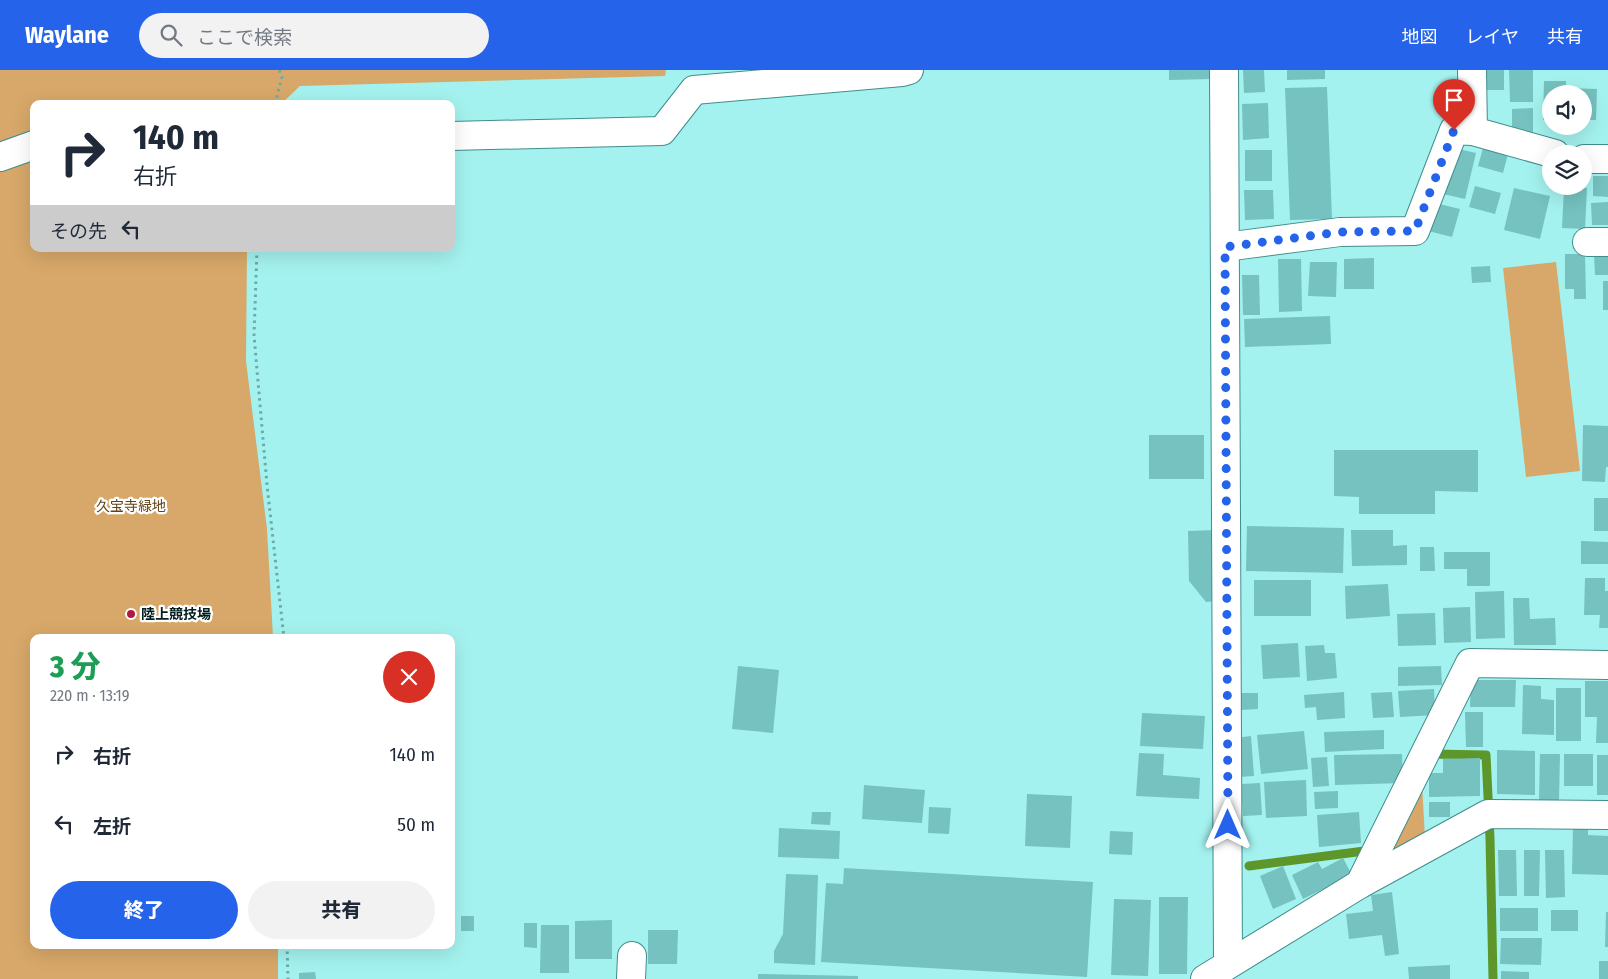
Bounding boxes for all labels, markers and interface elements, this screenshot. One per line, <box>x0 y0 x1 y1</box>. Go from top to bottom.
search box <box>139 13 489 58</box>
text: Waylane <box>25 21 109 49</box>
icon: search <box>157 21 185 49</box>
text: ここで検索 <box>197 26 292 49</box>
text: 地図 <box>1402 26 1438 48</box>
text: レイヤ <box>1466 26 1519 48</box>
text: 共有 <box>1547 26 1583 48</box>
pin <box>1433 79 1475 130</box>
map controls <box>1542 85 1592 195</box>
button: sound <box>1542 85 1592 135</box>
icon: arrive <box>1440 86 1468 114</box>
text: 140 m <box>133 116 219 158</box>
icon: right <box>50 120 115 185</box>
button: layers <box>1542 145 1592 195</box>
text: 右折 <box>133 163 177 190</box>
icon: left <box>117 215 145 243</box>
text: その先 <box>50 220 107 243</box>
park label: 久宝寺緑地 <box>96 498 166 515</box>
place label: 陸上競技場 <box>141 606 211 623</box>
marker: 陸上競技場 <box>125 608 137 620</box>
text: 3 分 <box>50 649 100 685</box>
button: close <box>383 651 435 703</box>
text: 220 m · 13:19 <box>50 686 130 705</box>
icon: right <box>50 740 78 768</box>
text: 140 m <box>389 743 435 766</box>
text: 右折 <box>93 745 131 768</box>
position arrow <box>1201 798 1253 850</box>
icon: left <box>50 810 78 838</box>
text: 50 m <box>397 813 435 836</box>
text: 左折 <box>93 815 131 838</box>
button: 終了 <box>50 881 238 939</box>
button: 共有 <box>248 881 435 939</box>

